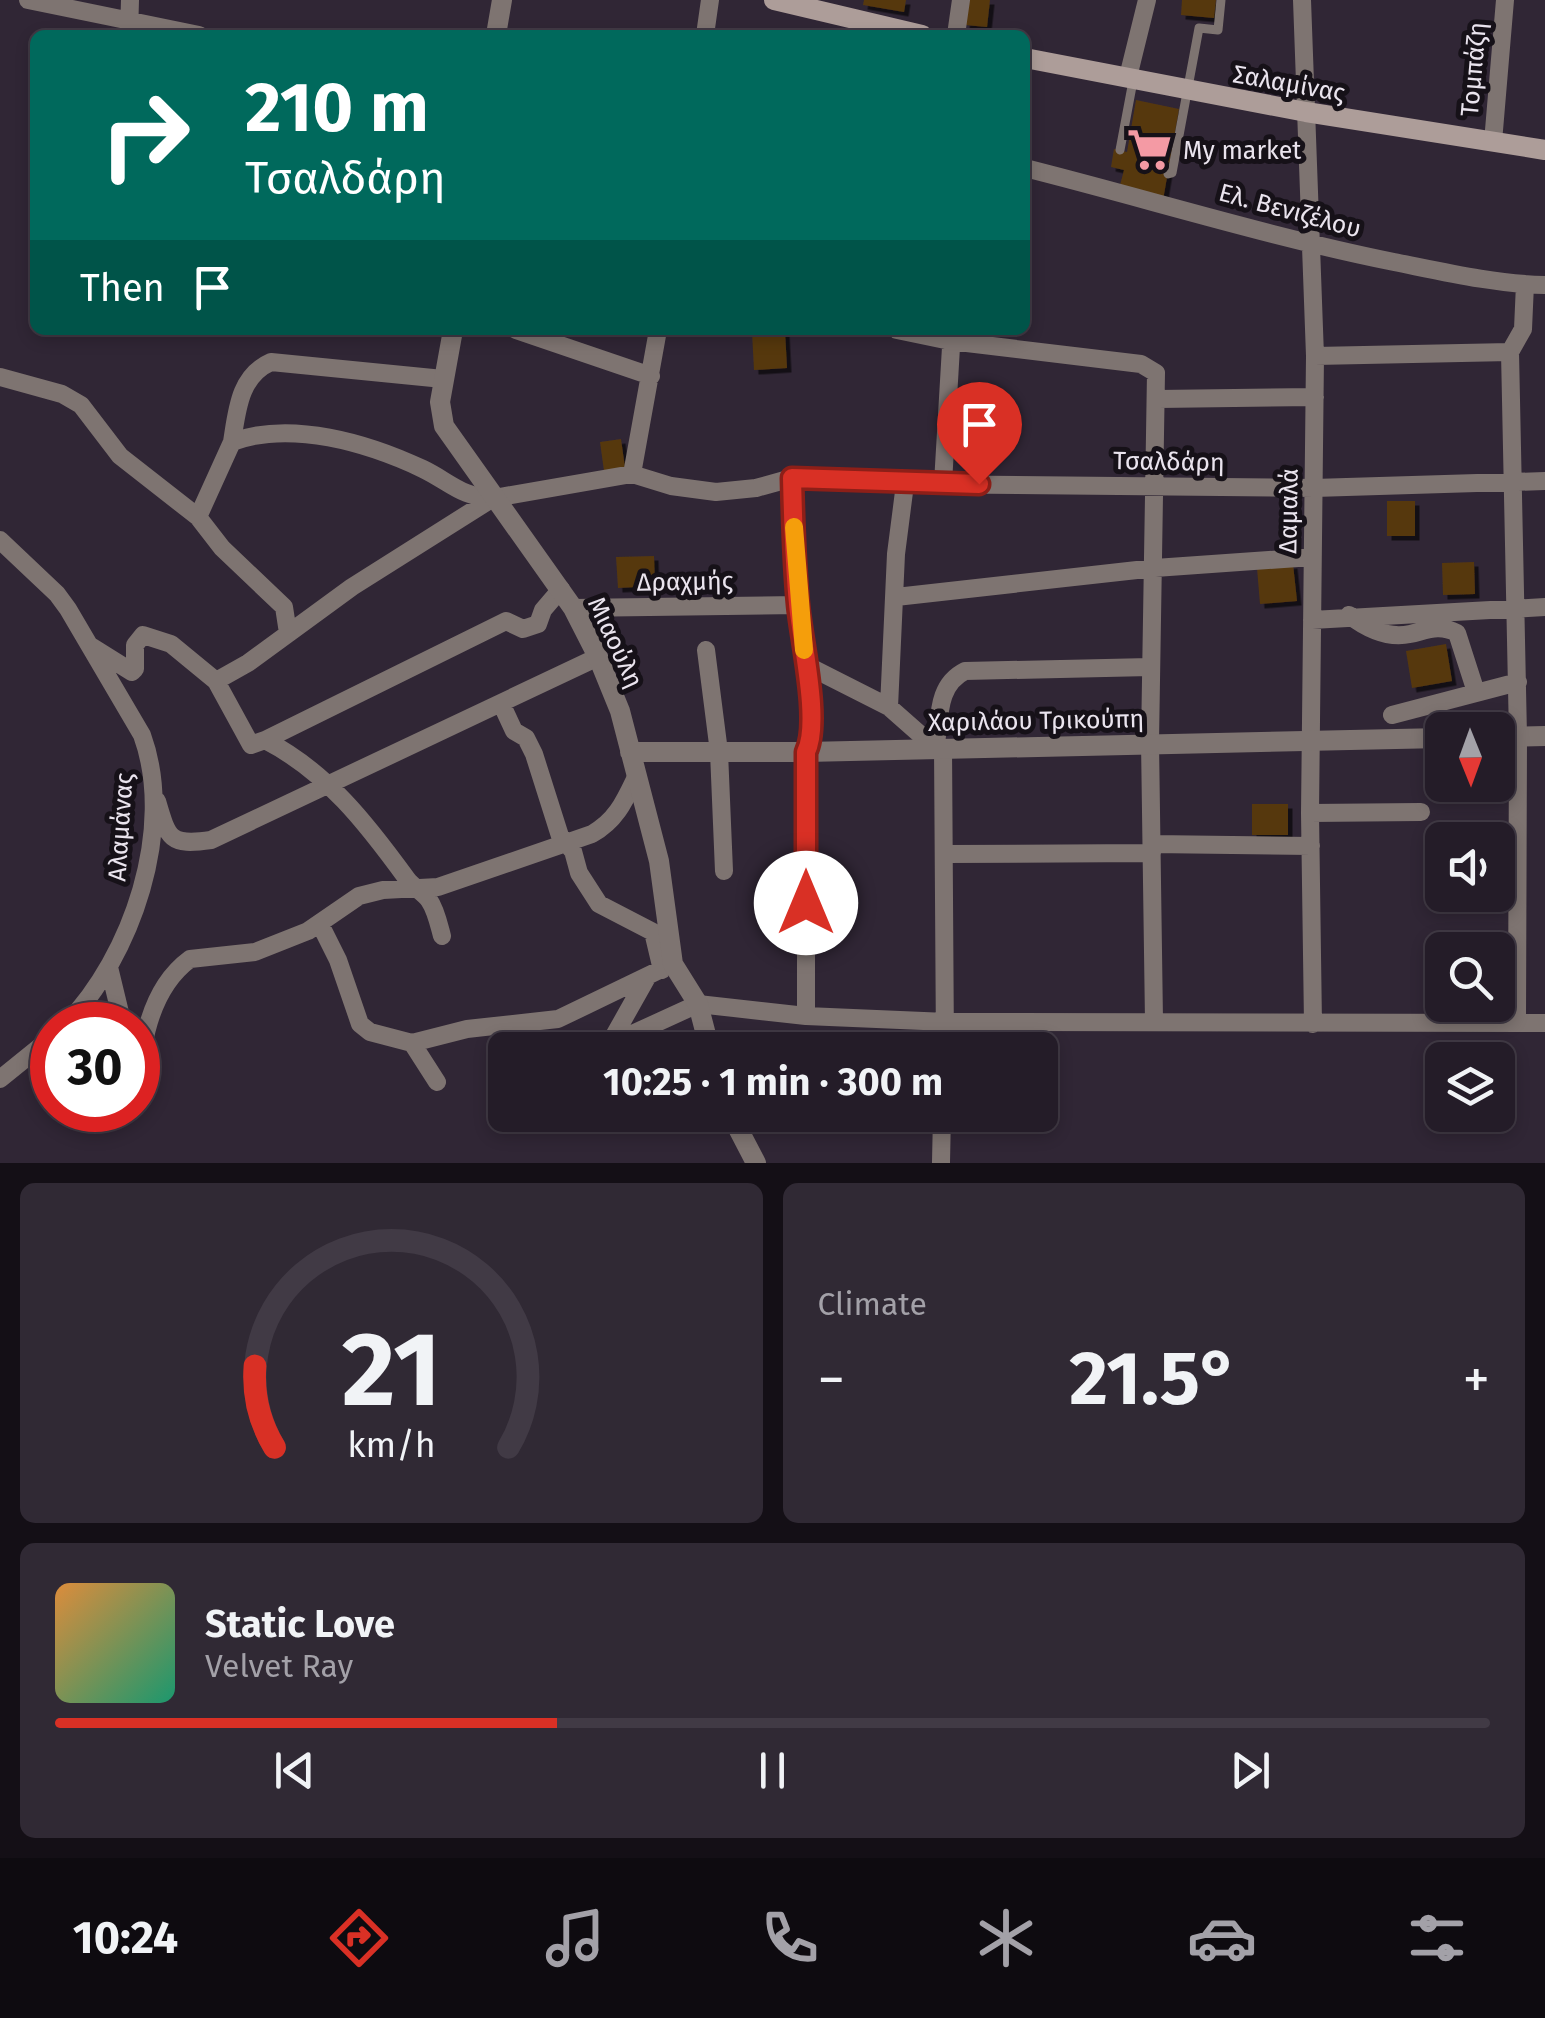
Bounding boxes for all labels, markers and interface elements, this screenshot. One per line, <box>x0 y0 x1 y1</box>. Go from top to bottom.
street label: Τομπάζη <box>1455 21 1493 118</box>
street label: Σαλαμίνας <box>1230 59 1348 109</box>
text: 210 m <box>245 66 429 150</box>
icon: right <box>80 70 210 200</box>
supermarket icon: My market <box>1126 126 1174 174</box>
place label: My market <box>1183 136 1302 166</box>
text: Τσαλδάρη <box>245 151 446 205</box>
street label: Ελ. Βενιζέλου <box>1215 178 1364 244</box>
icon: arrive <box>185 260 240 315</box>
text: Then <box>80 265 165 311</box>
pin <box>937 382 1022 485</box>
icon: arrive <box>952 397 1007 452</box>
street label: Τσαλδάρη <box>1113 446 1225 478</box>
street label: Δαμαλά <box>1273 468 1305 554</box>
street label: Δραχμής <box>636 566 734 598</box>
street label: Μιαούλη <box>581 592 649 693</box>
street label: Χαριλάου Τρικούπη <box>928 704 1145 738</box>
north arrow <box>1425 712 1515 802</box>
map controls <box>1425 712 1515 1132</box>
street label: Αλαμάνας <box>102 771 140 882</box>
button: sound <box>1425 822 1515 912</box>
position arrow <box>754 851 858 955</box>
button: search <box>1425 932 1515 1022</box>
speed limit sign: 30 <box>30 1002 160 1132</box>
button: layers <box>1425 1042 1515 1132</box>
text: 10:25 · 1 min · 300 m <box>603 1059 943 1105</box>
text: Climate <box>818 1285 927 1323</box>
text: 21 <box>341 1308 441 1433</box>
text: 21.5° <box>1069 1334 1238 1424</box>
text: − <box>818 1347 845 1413</box>
text: + <box>1463 1347 1490 1413</box>
text: km/h <box>347 1424 435 1466</box>
text: Static Love <box>205 1601 395 1647</box>
text: Velvet Ray <box>205 1647 353 1685</box>
icon: previous <box>267 1743 322 1798</box>
icon: pause <box>745 1743 800 1798</box>
icon: next <box>1223 1743 1278 1798</box>
icon: directions <box>324 1903 394 1973</box>
icon: music <box>540 1903 610 1973</box>
icon: phone <box>755 1903 825 1973</box>
icon: climate <box>971 1903 1041 1973</box>
icon: car <box>1187 1903 1257 1973</box>
icon: filters <box>1402 1903 1472 1973</box>
text: 10:24 <box>73 1911 178 1965</box>

